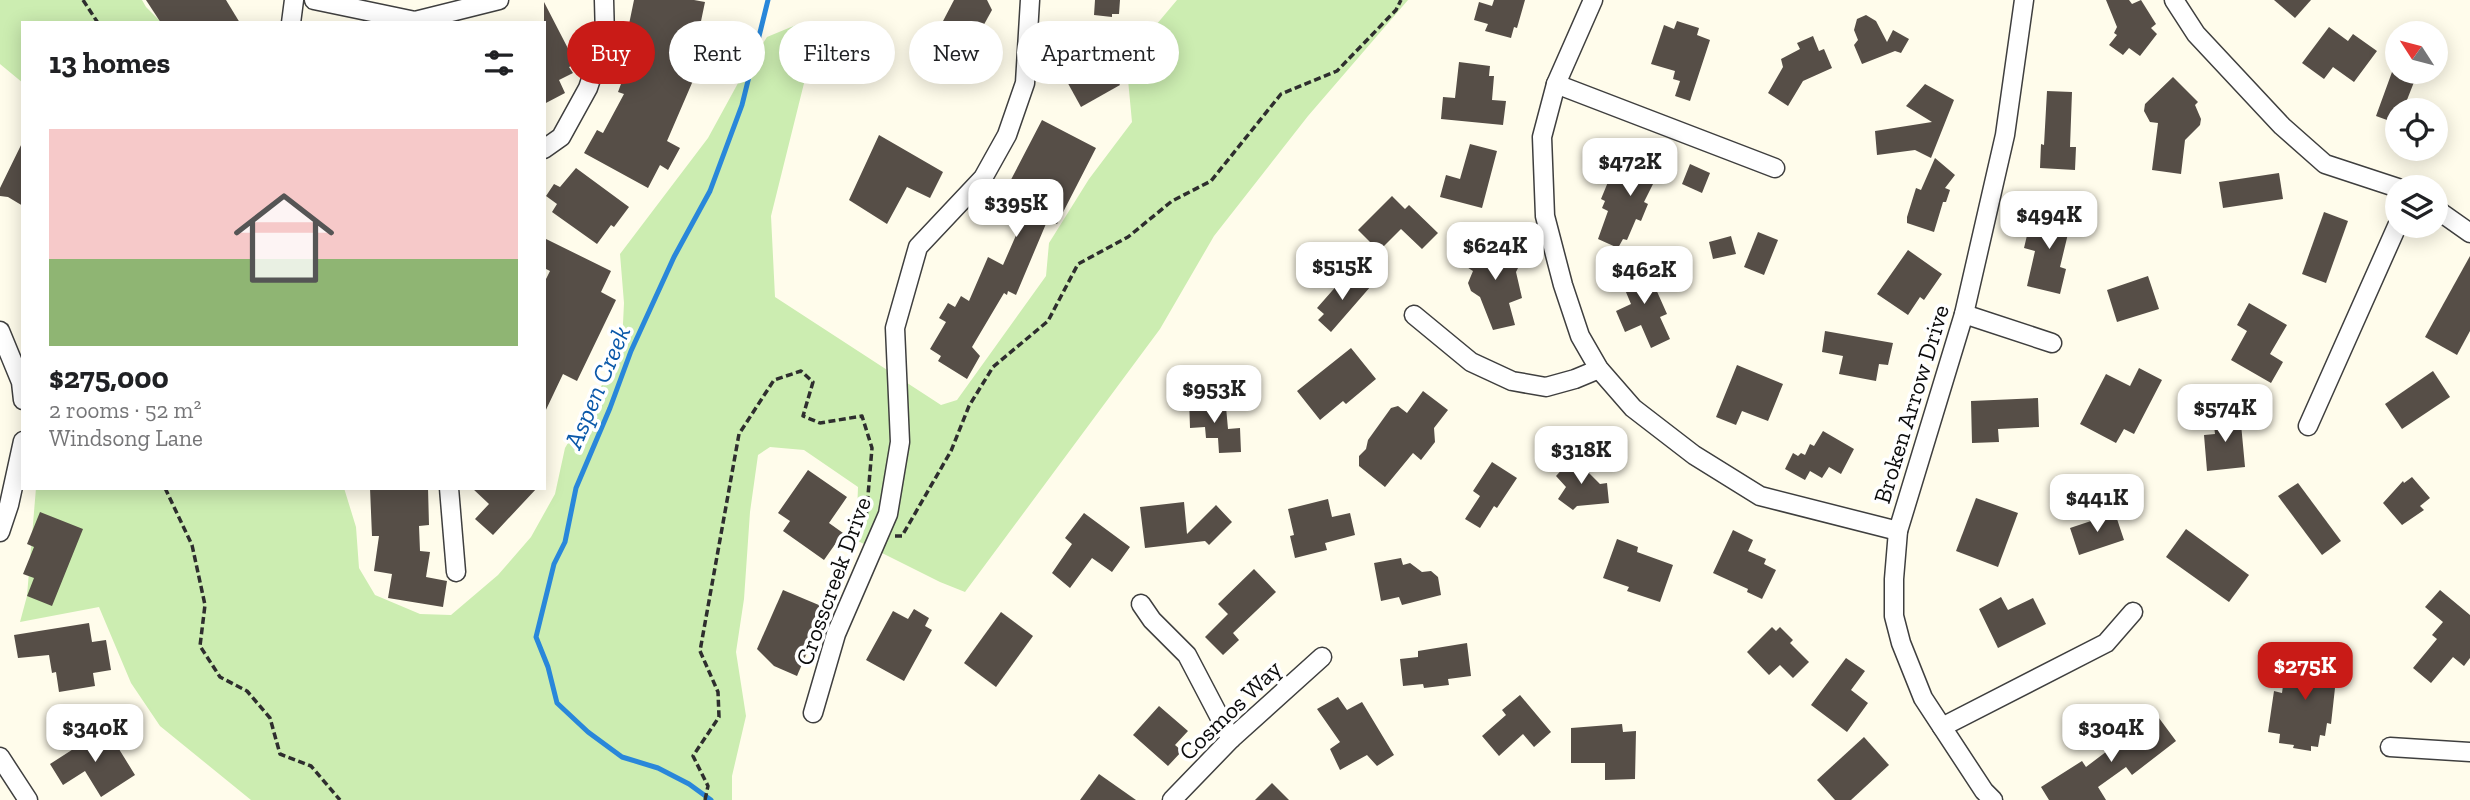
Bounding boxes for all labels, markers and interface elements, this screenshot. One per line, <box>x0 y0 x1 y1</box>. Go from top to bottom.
chip: Buy <box>567 21 655 84</box>
chip: Rent <box>669 21 765 84</box>
chip: Filters <box>779 21 895 84</box>
chip: New <box>909 21 1003 84</box>
chip: Apartment <box>1017 21 1179 84</box>
north arrow <box>2385 21 2448 84</box>
map controls <box>2385 21 2448 238</box>
icon: filters <box>480 44 518 82</box>
text: 13 homes <box>49 45 170 81</box>
button: locate <box>2385 98 2448 161</box>
pin: $472K <box>1581 138 1679 198</box>
text: $472K <box>1598 147 1662 175</box>
icon: home <box>221 175 347 301</box>
button: layers <box>2385 175 2448 238</box>
pin: $395K <box>967 180 1065 239</box>
text: $395K <box>984 188 1048 216</box>
pin: $494K <box>2000 191 2098 251</box>
text: $494K <box>2016 200 2082 228</box>
pin: $624K <box>1446 222 1544 282</box>
text: $624K <box>1463 231 1527 259</box>
pin: $515K <box>1293 243 1391 302</box>
pin: $462K <box>1595 246 1693 306</box>
text: $515K <box>1312 251 1372 279</box>
text: $462K <box>1612 255 1676 283</box>
street label: Broken Arrow Drive <box>1867 301 1955 507</box>
water label: Aspen Creek <box>556 321 637 454</box>
text: $275,000 <box>49 360 169 396</box>
pin: $953K <box>1165 366 1263 425</box>
text: $953K <box>1182 374 1246 402</box>
pin: $574K <box>2176 384 2274 444</box>
text: $574K <box>2194 393 2256 421</box>
text: 2 rooms · 52 m² <box>49 396 201 424</box>
text: Windsong Lane <box>49 424 203 452</box>
pin: $318K <box>1532 426 1630 486</box>
text: $318K <box>1551 435 1611 463</box>
pin: $441K <box>2048 475 2146 534</box>
text: $441K <box>2066 483 2128 511</box>
street label: Crosscreek Drive <box>789 493 877 669</box>
pin: $275K <box>2256 642 2354 702</box>
text: $275K <box>2274 651 2336 679</box>
street label: Cosmos Way <box>1173 653 1288 766</box>
pin: $340K <box>46 704 144 764</box>
pin: $304K <box>2062 704 2160 764</box>
text: $340K <box>62 713 128 741</box>
text: $304K <box>2078 713 2144 741</box>

